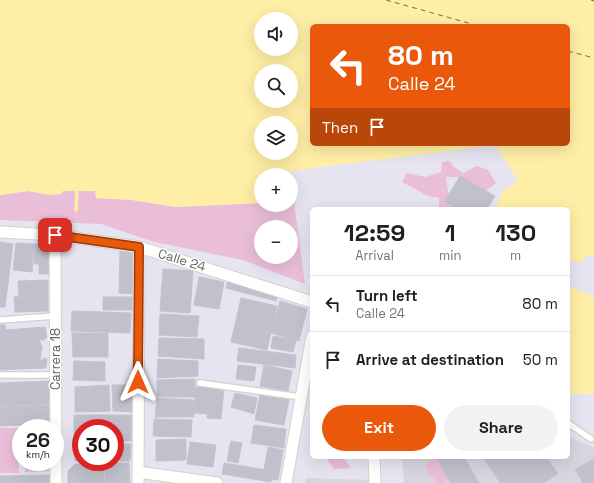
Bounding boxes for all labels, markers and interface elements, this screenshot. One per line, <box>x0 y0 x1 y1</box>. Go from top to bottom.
map controls <box>254 12 298 264</box>
button: sound <box>254 12 298 56</box>
text: 80 m <box>388 37 454 73</box>
icon: left <box>322 40 374 92</box>
button: search <box>254 64 298 108</box>
text: Calle 24 <box>388 72 456 95</box>
button: layers <box>254 116 298 160</box>
icon: arrive <box>366 116 388 138</box>
text: Then <box>322 118 358 137</box>
button: + <box>254 168 298 212</box>
text: 12:59 <box>344 217 405 248</box>
text: 1 <box>445 217 456 248</box>
text: 130 <box>495 217 536 248</box>
pin <box>38 218 72 252</box>
button: − <box>254 220 298 264</box>
icon: arrive <box>44 224 66 246</box>
street label: Calle 24 <box>156 245 208 275</box>
text: Arrival <box>355 247 394 264</box>
text: min <box>439 247 461 264</box>
text: m <box>510 247 521 264</box>
text: Turn left <box>356 286 418 305</box>
icon: left <box>322 293 344 315</box>
text: 80 m <box>522 294 558 313</box>
text: Calle 24 <box>356 305 405 322</box>
street label: Carrera 18 <box>47 328 64 390</box>
icon: arrive <box>322 349 344 371</box>
text: Arrive at destination <box>356 350 504 369</box>
text: 50 m <box>523 350 558 369</box>
position arrow <box>117 361 159 403</box>
button: Exit <box>322 405 436 451</box>
button: Share <box>444 405 558 451</box>
speed limit sign: 30 <box>72 419 124 471</box>
text: 26 <box>26 427 50 453</box>
text: km/h <box>26 448 50 461</box>

